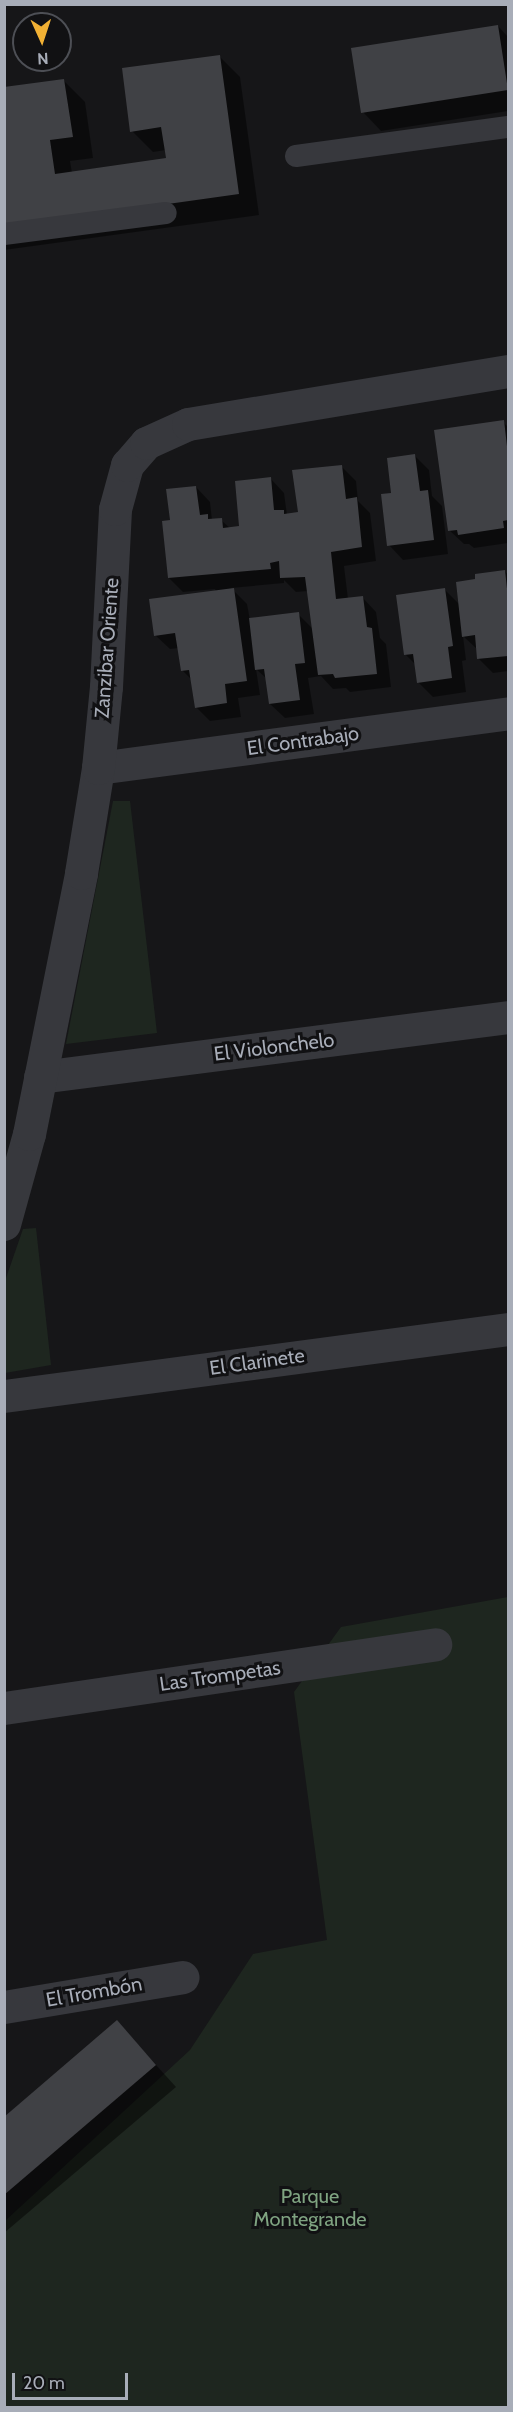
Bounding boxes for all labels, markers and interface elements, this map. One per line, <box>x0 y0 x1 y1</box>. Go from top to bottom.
north arrow <box>12 12 72 72</box>
text: N <box>37 49 49 68</box>
street label: Zanzibar Oriente <box>90 577 124 719</box>
street label: El Contrabajo <box>245 721 361 761</box>
street label: El Violonchelo <box>212 1028 336 1066</box>
street label: El Clarinete <box>208 1343 306 1381</box>
street label: Las Trompetas <box>158 1656 282 1696</box>
street label: El Trombón <box>44 1972 144 2012</box>
park label: Parque Montegrande <box>253 2185 367 2232</box>
scale bar <box>15 2361 130 2399</box>
text: 20 m <box>23 2372 65 2394</box>

